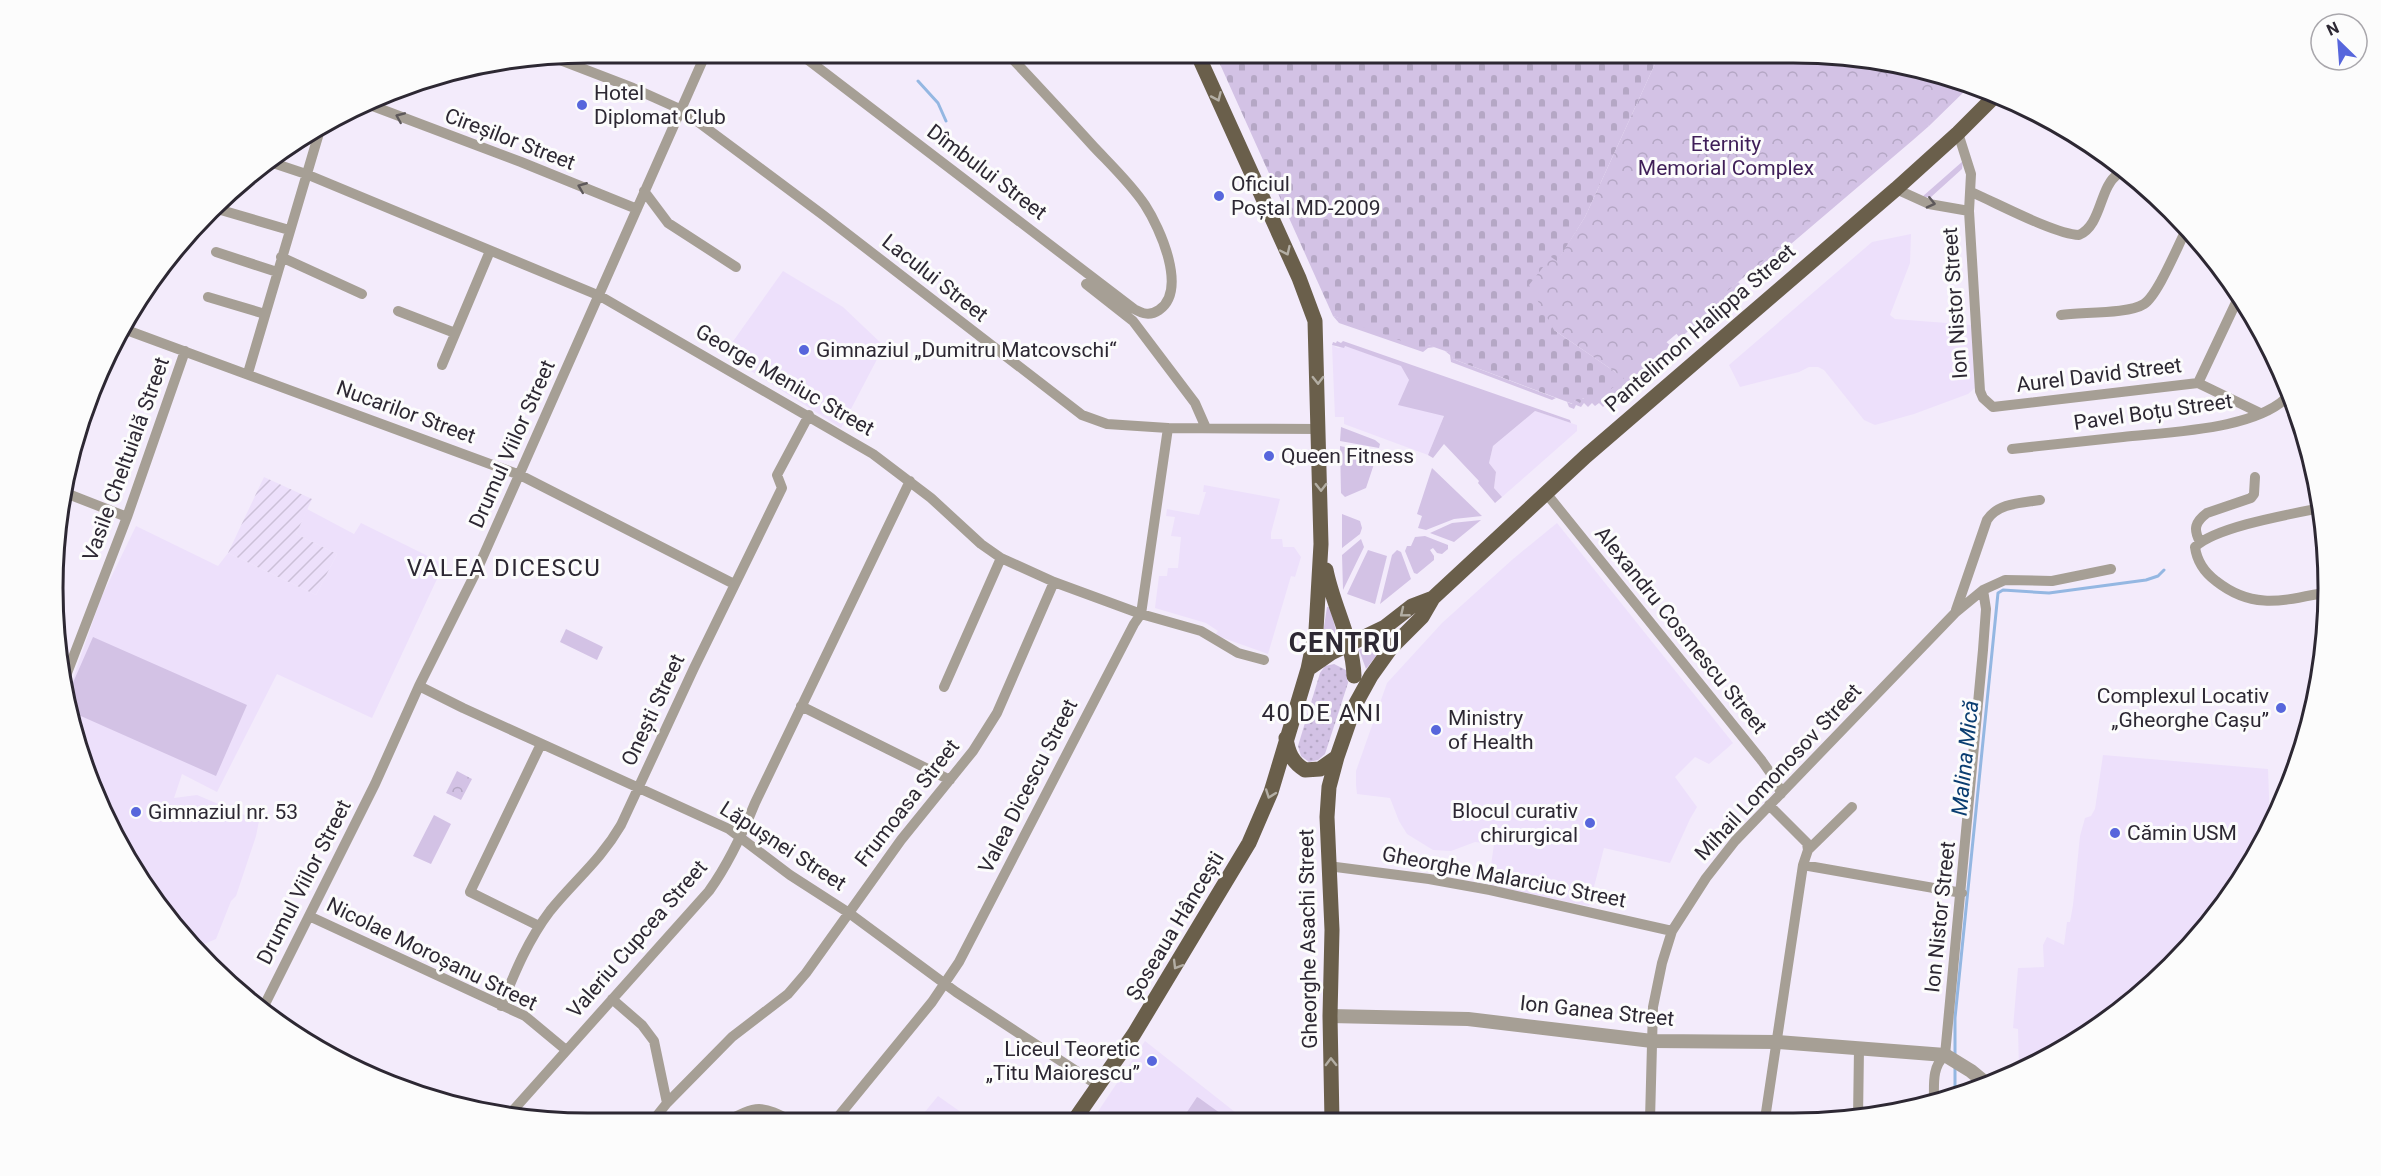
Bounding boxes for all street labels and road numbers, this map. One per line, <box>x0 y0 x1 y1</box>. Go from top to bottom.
street label: Cireșilor Street <box>441 103 579 175</box>
street label: Dîmbului Street <box>923 119 1051 225</box>
street label: Ion Nistor Street <box>1938 226 1972 380</box>
street label: Lacului Street <box>877 229 993 327</box>
street label: Pantelimon Halippa Street <box>1600 239 1800 417</box>
street label: George Meniuc Street <box>692 319 879 441</box>
street label: Aurel David Street <box>2015 353 2183 397</box>
street label: Vasile Cheltuială Street <box>78 354 174 564</box>
street label: Drumul Viilor Street <box>464 356 560 532</box>
street label: Nucarilor Street <box>333 376 479 448</box>
street label: Pavel Boțu Street <box>2072 389 2234 436</box>
street label: Alexandru Cosmescu Street <box>1590 522 1772 738</box>
street label: Onești Street <box>617 650 689 770</box>
street label: Mihail Lomonosov Street <box>1690 679 1866 865</box>
street label: Valea Dicescu Street <box>974 695 1082 877</box>
street label: Frumoasa Street <box>850 735 964 871</box>
street label: Drumul Viilor Street <box>252 796 356 968</box>
street label: Lăpușnei Street <box>715 796 851 896</box>
street label: Gheorghe Asachi Street <box>1294 829 1322 1049</box>
street label: Ion Nistor Street <box>1920 840 1960 994</box>
street label: Gheorghe Malarciuc Street <box>1380 842 1628 912</box>
street label: Șoseaua Hâncești <box>1121 847 1229 1005</box>
street label: Valeriu Cupcea Street <box>562 855 712 1023</box>
street label: Nicolae Moroșanu Street <box>323 893 541 1016</box>
street label: Ion Ganea Street <box>1519 991 1675 1031</box>

